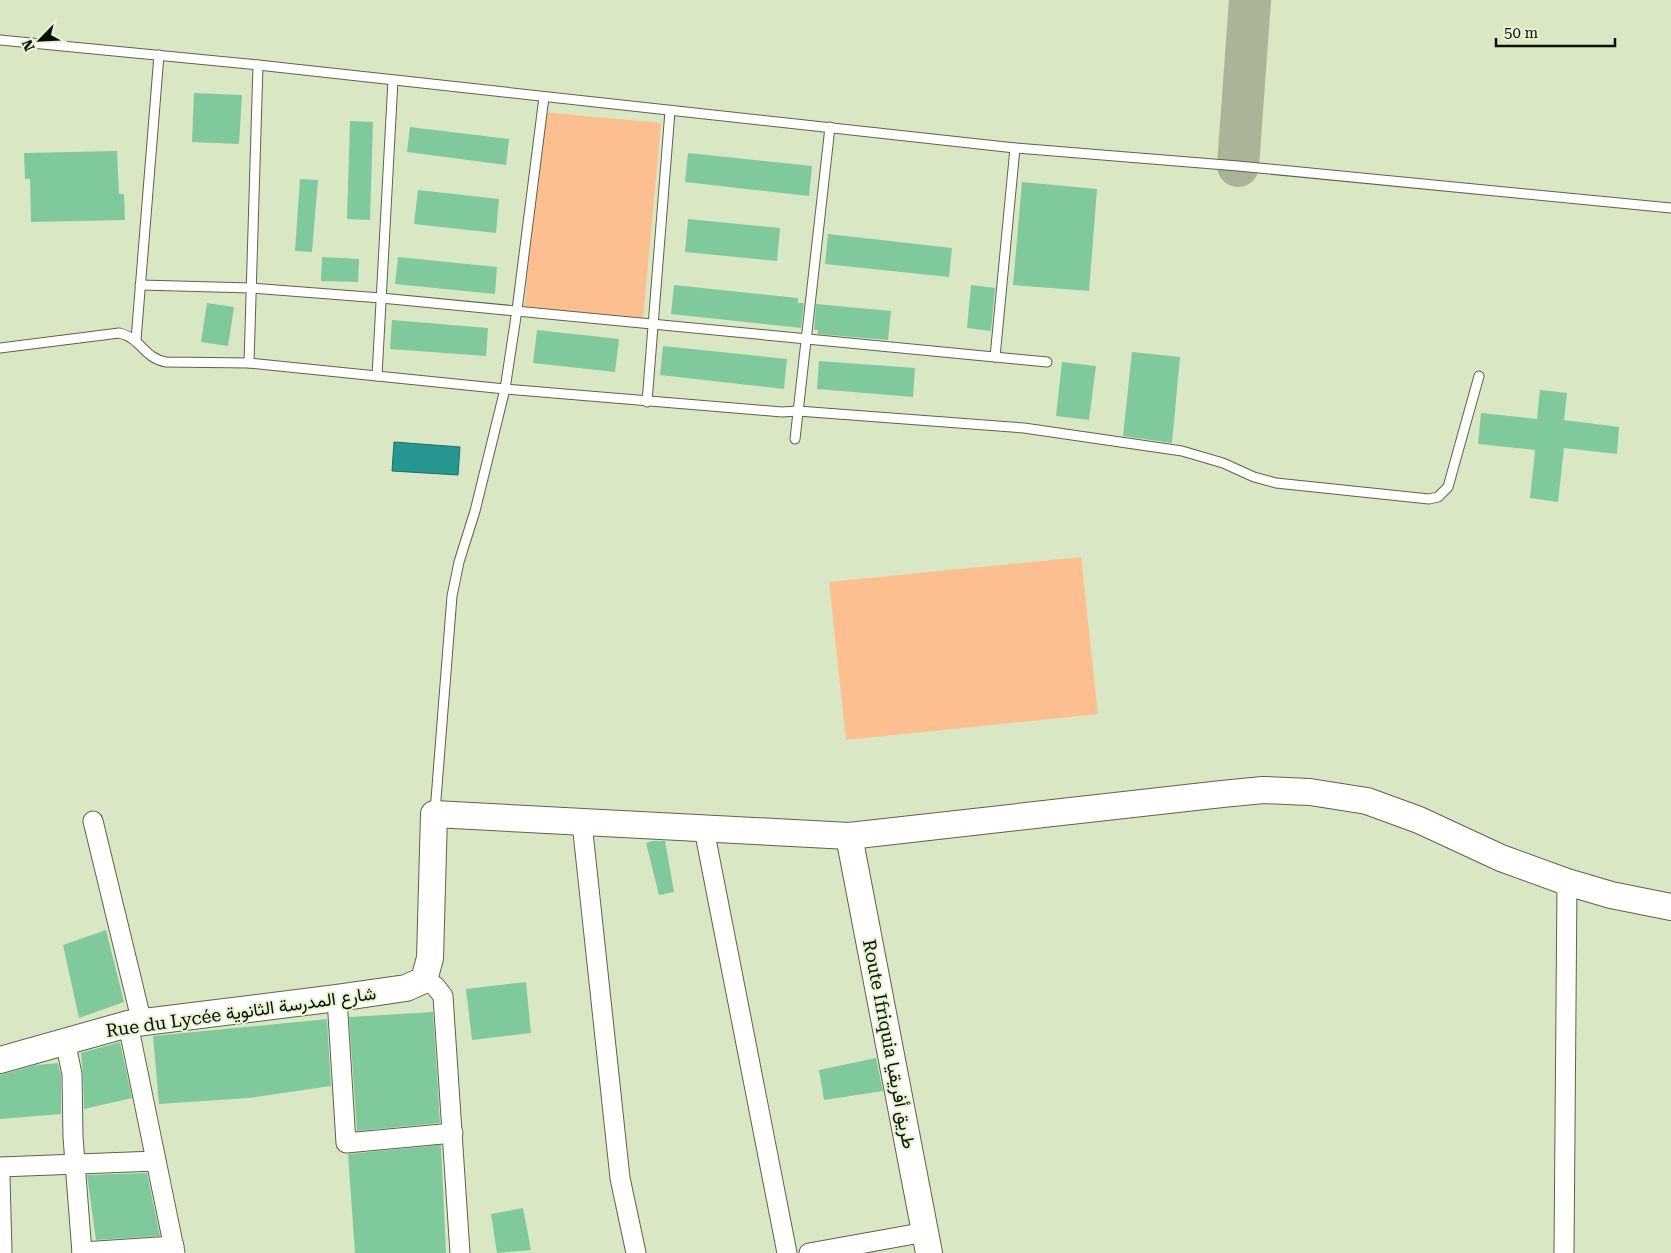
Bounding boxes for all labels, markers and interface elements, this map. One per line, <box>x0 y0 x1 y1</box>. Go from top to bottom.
north arrow <box>15 15 65 65</box>
scale bar <box>1496 15 1615 47</box>
text: 50 m <box>1504 24 1539 42</box>
text: N <box>19 37 38 53</box>
street label: Route Ifriquia طريق أفريقيا <box>858 937 920 1151</box>
street label: Rue du Lycée شارع المدرسة الثانوية <box>104 982 378 1043</box>

